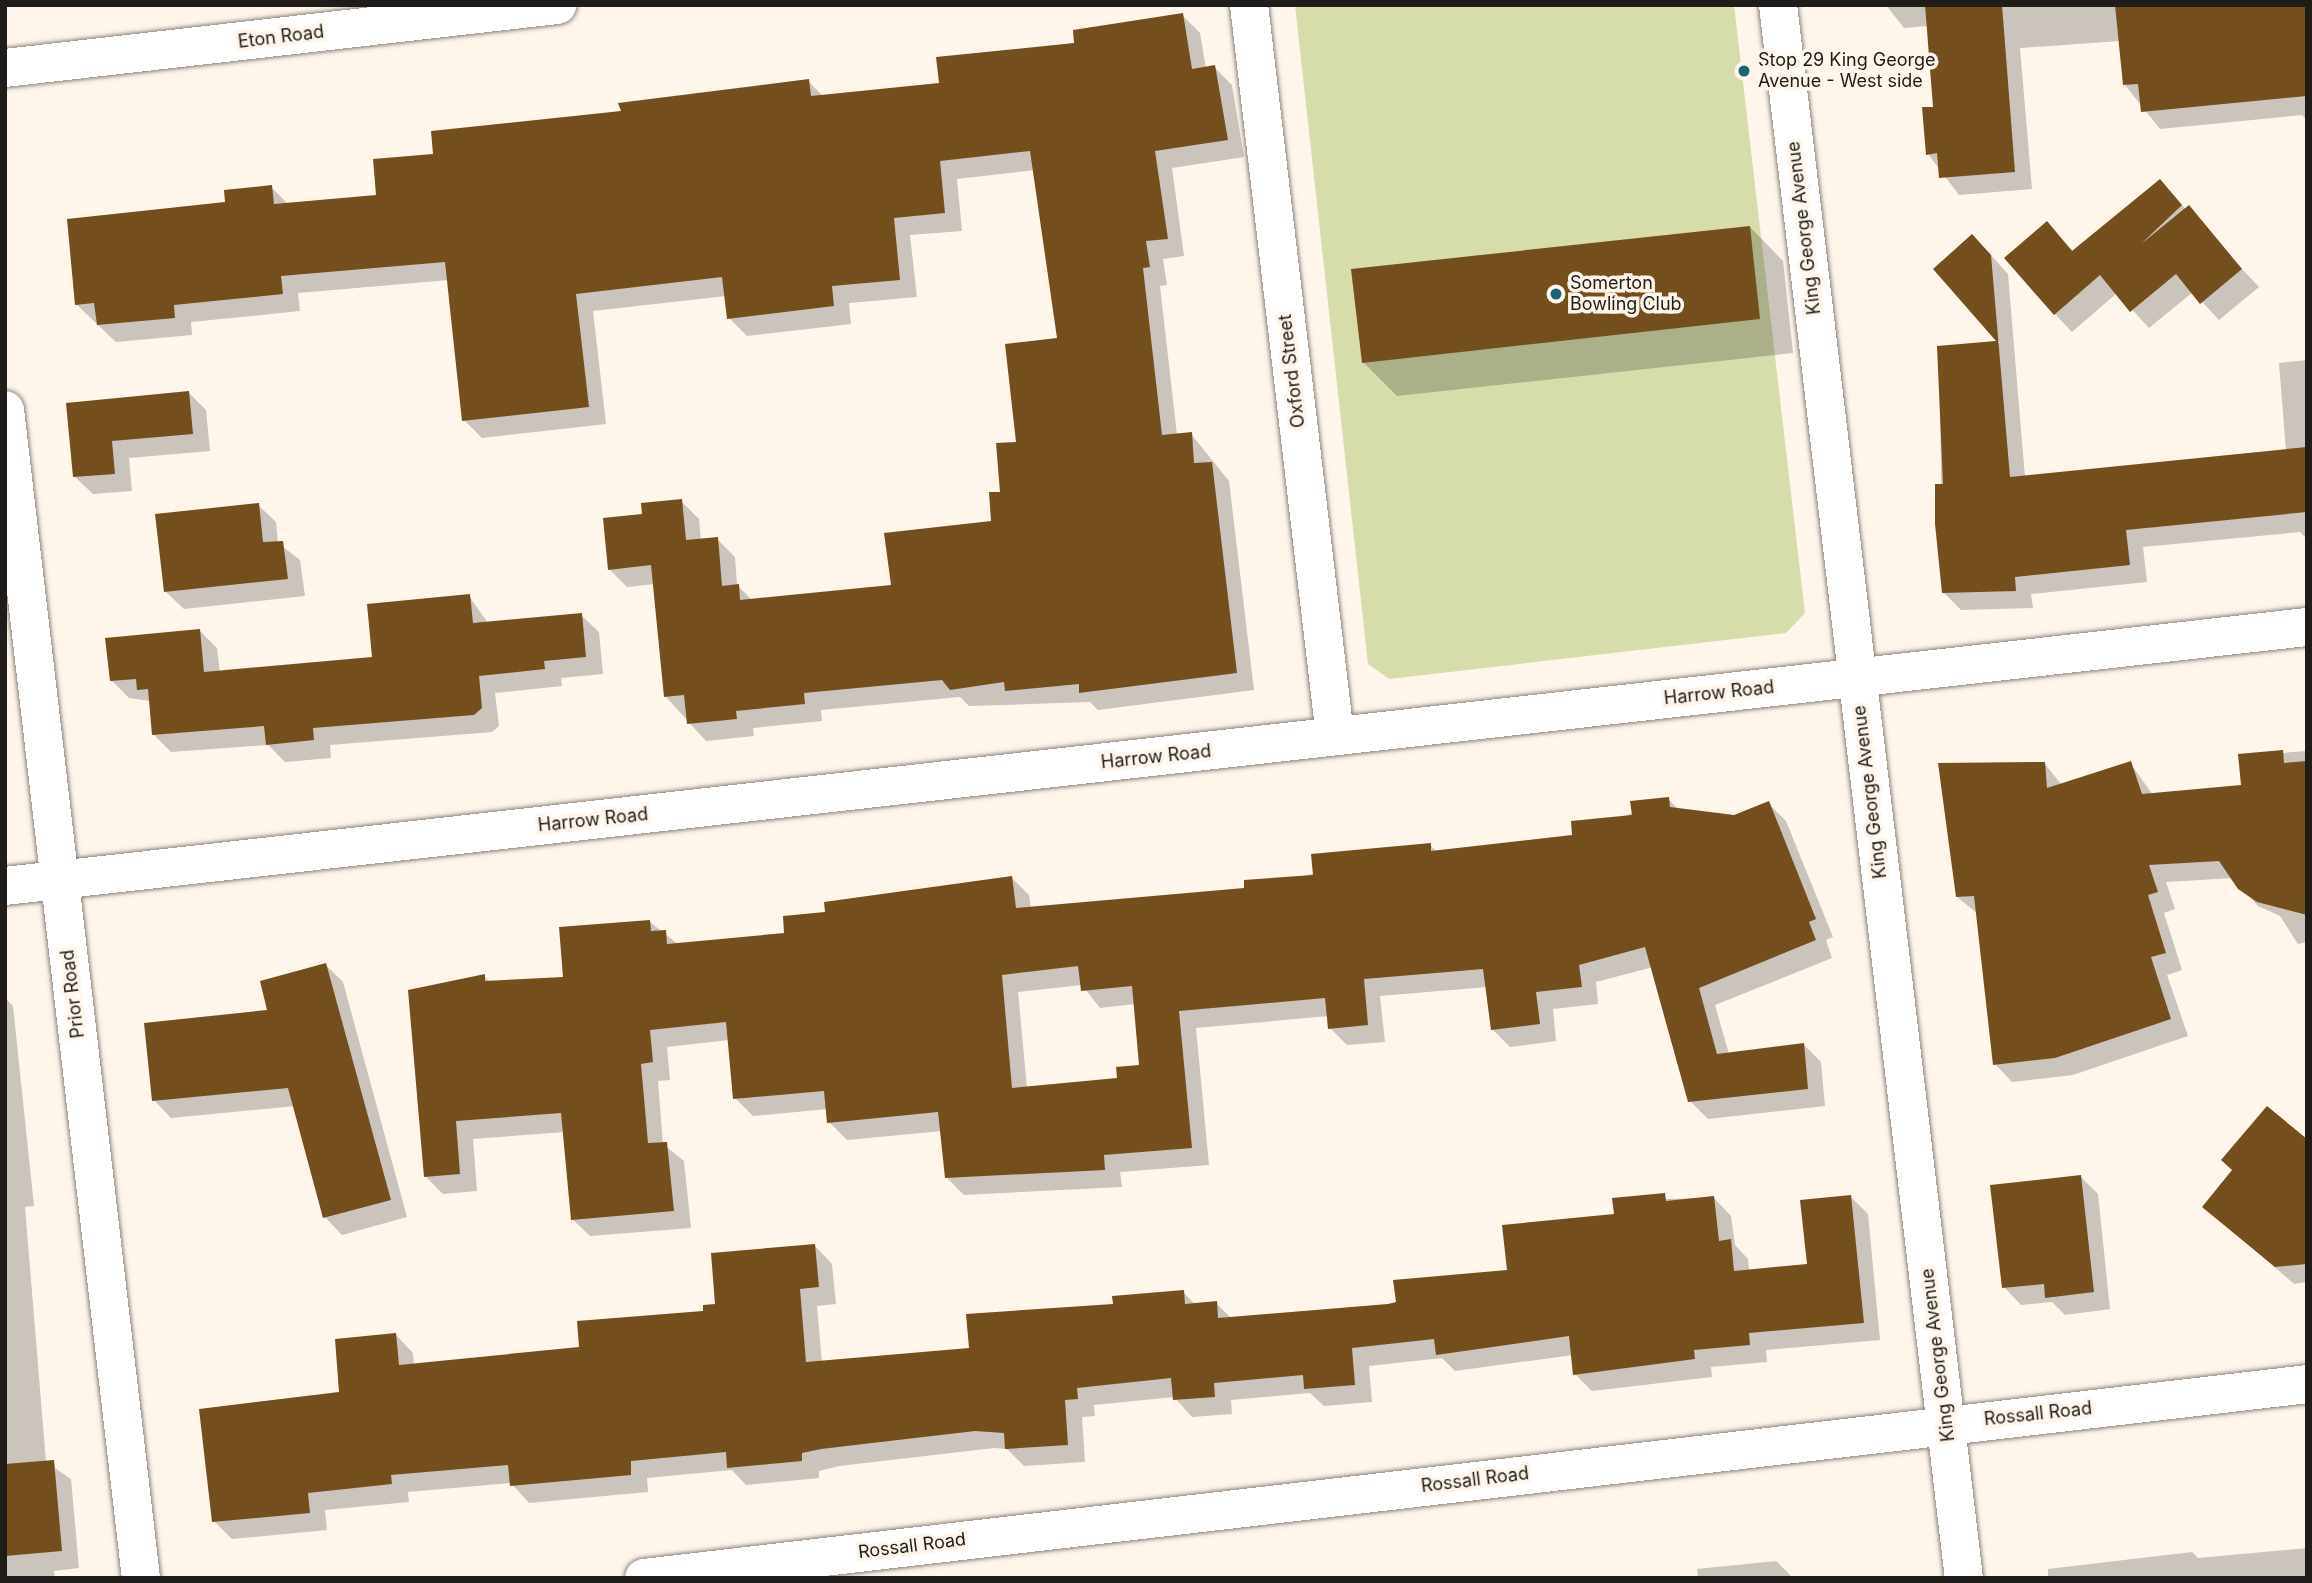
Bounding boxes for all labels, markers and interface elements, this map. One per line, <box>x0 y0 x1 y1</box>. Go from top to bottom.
street label: Eton Road <box>237 21 325 53</box>
place label: Stop 29 King George Avenue - West side <box>1758 50 1936 92</box>
marker: Stop 29 King George Avenue - West side <box>1736 63 1752 79</box>
street label: King George Avenue <box>1783 140 1825 316</box>
place label: Somerton Bowling Club <box>1570 273 1682 316</box>
marker: Somerton Bowling Club <box>1548 286 1564 302</box>
street label: Oxford Street <box>1274 313 1310 429</box>
street label: Harrow Road <box>1663 676 1775 710</box>
street label: King George Avenue <box>1849 704 1891 880</box>
street label: Harrow Road <box>1100 740 1212 774</box>
street label: Harrow Road <box>537 803 649 837</box>
street label: Prior Road <box>57 949 89 1039</box>
street label: King George Avenue <box>1917 1267 1959 1443</box>
street label: Rossall Road <box>1983 1398 2093 1430</box>
street label: Rossall Road <box>1420 1463 1530 1497</box>
street label: Rossall Road <box>857 1529 967 1563</box>

